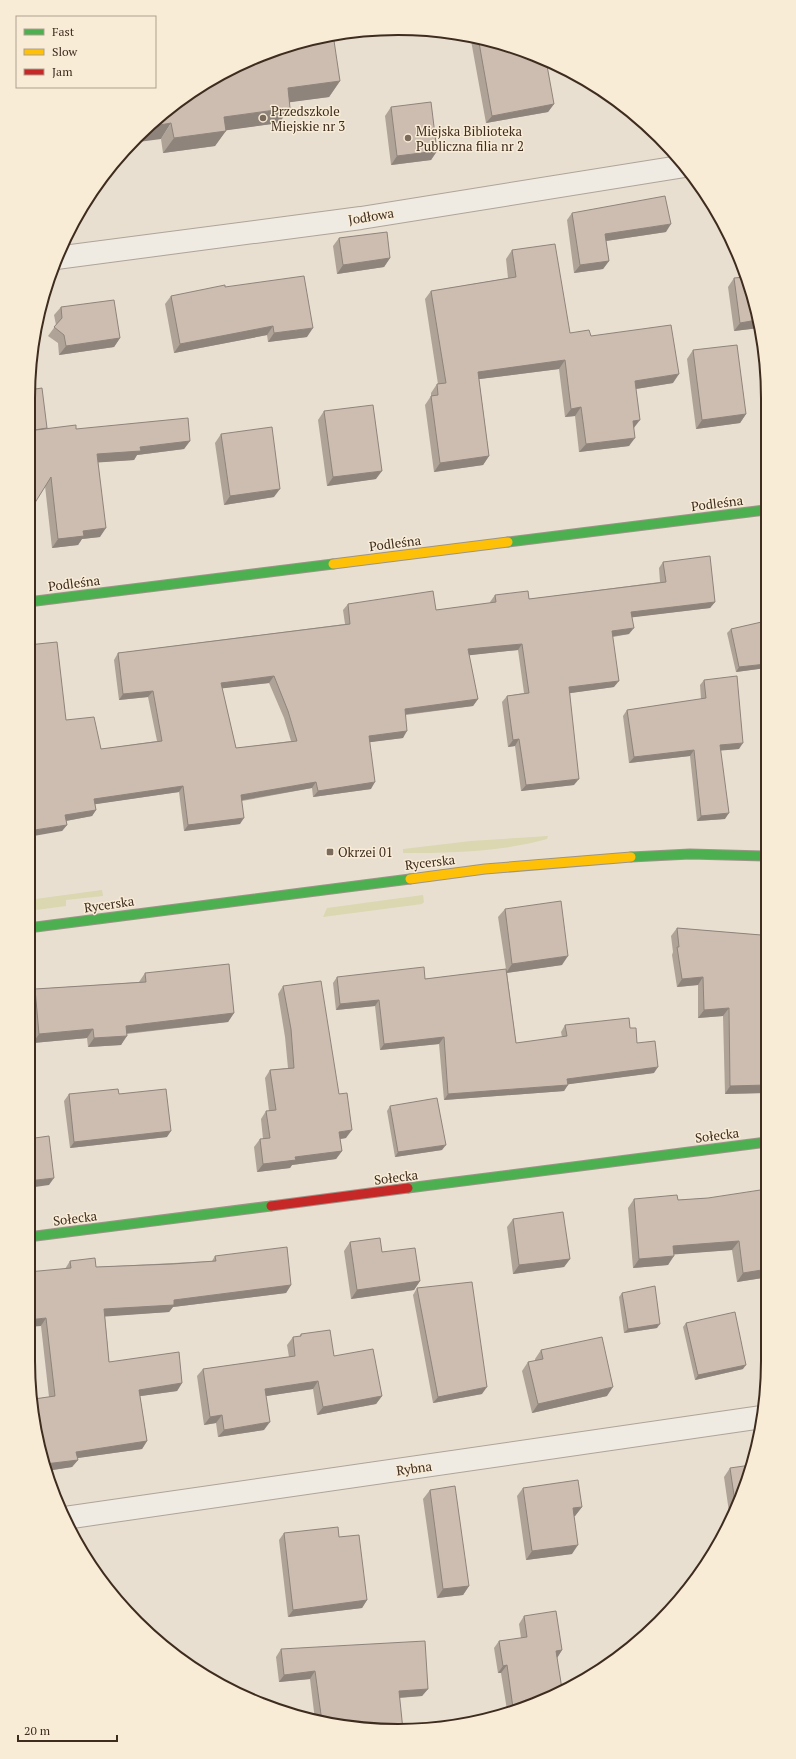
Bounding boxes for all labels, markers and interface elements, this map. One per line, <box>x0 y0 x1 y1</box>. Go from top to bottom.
legend <box>16 16 156 88</box>
text: Fast <box>52 24 75 39</box>
text: Slow <box>52 44 78 59</box>
text: Jam <box>52 64 73 79</box>
place label: Przedszkole Miejskie nr 3 <box>271 102 345 135</box>
marker: Przedszkole Miejskie nr 3 <box>258 113 268 123</box>
place label: Miejska Biblioteka Publiczna filia nr 2 <box>416 122 524 155</box>
marker: Miejska Biblioteka Publiczna filia nr 2 <box>403 133 413 143</box>
street label: Jodłowa <box>347 203 396 228</box>
street label: Podleśna <box>690 491 744 515</box>
street label: Podleśna <box>368 531 422 555</box>
street label: Podleśna <box>47 571 101 595</box>
place label: Okrzei 01 <box>338 843 393 861</box>
marker: Okrzei 01 <box>325 847 335 857</box>
street label: Rycerska <box>404 850 457 874</box>
street label: Rycerska <box>83 892 136 916</box>
street label: Sołecka <box>694 1123 740 1147</box>
street label: Sołecka <box>373 1165 419 1189</box>
street label: Sołecka <box>52 1206 98 1230</box>
street label: Rybna <box>395 1457 433 1479</box>
scale bar <box>18 1717 117 1743</box>
text: 20 m <box>24 1723 51 1738</box>

